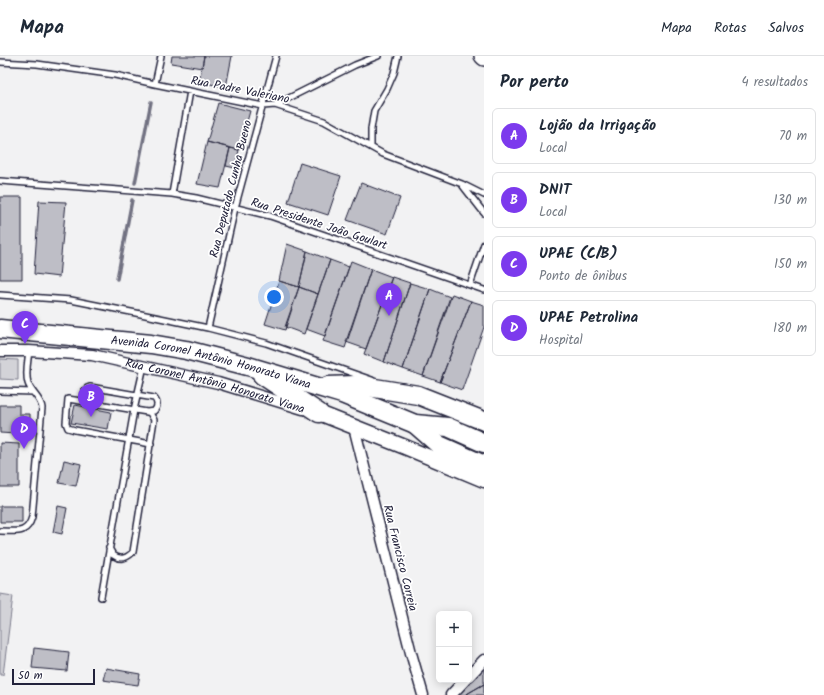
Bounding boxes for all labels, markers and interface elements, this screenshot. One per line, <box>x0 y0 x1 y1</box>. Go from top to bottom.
text: Mapa <box>20 13 64 43</box>
text: Mapa <box>661 17 692 39</box>
text: Rotas <box>714 17 746 39</box>
text: Salvos <box>768 17 804 39</box>
text: Por perto <box>500 69 569 96</box>
street label: Rua Padre Valeriano <box>189 71 291 109</box>
text: 4 resultados <box>741 72 808 93</box>
text: Lojão da Irrigação <box>539 114 656 138</box>
street label: Rua Deputado Cunha Bueno <box>205 118 257 260</box>
text: A <box>510 126 518 147</box>
text: 70 m <box>779 126 807 147</box>
text: Local <box>539 138 567 159</box>
text: DNIT <box>539 178 571 202</box>
text: B <box>510 190 518 211</box>
text: 130 m <box>773 190 807 211</box>
street label: Rua Presidente João Goulart <box>248 193 390 255</box>
text: Local <box>539 202 567 223</box>
text: UPAE (C/B) <box>539 242 618 266</box>
text: C <box>510 254 518 275</box>
text: 150 m <box>774 254 807 275</box>
text: Ponto de ônibus <box>539 266 627 287</box>
pin: A <box>376 283 402 316</box>
your location <box>264 287 284 307</box>
text: UPAE Petrolina <box>539 306 638 330</box>
pin: C <box>12 311 38 344</box>
text: D <box>510 318 518 339</box>
text: 180 m <box>773 318 807 339</box>
text: Hospital <box>539 330 583 351</box>
street label: Avenida Coronel Antônio Honorato Viana <box>110 331 314 394</box>
street label: Rua Coronel Antônio Honorato Viana <box>123 353 307 419</box>
pin: B <box>78 384 104 417</box>
pin: D <box>11 416 37 449</box>
street label: Rua Francisco Correia <box>378 503 422 613</box>
map controls <box>436 611 472 683</box>
button: + <box>436 611 472 647</box>
button: − <box>436 647 472 683</box>
scale bar <box>12 667 95 686</box>
text: 50 m <box>18 667 43 685</box>

